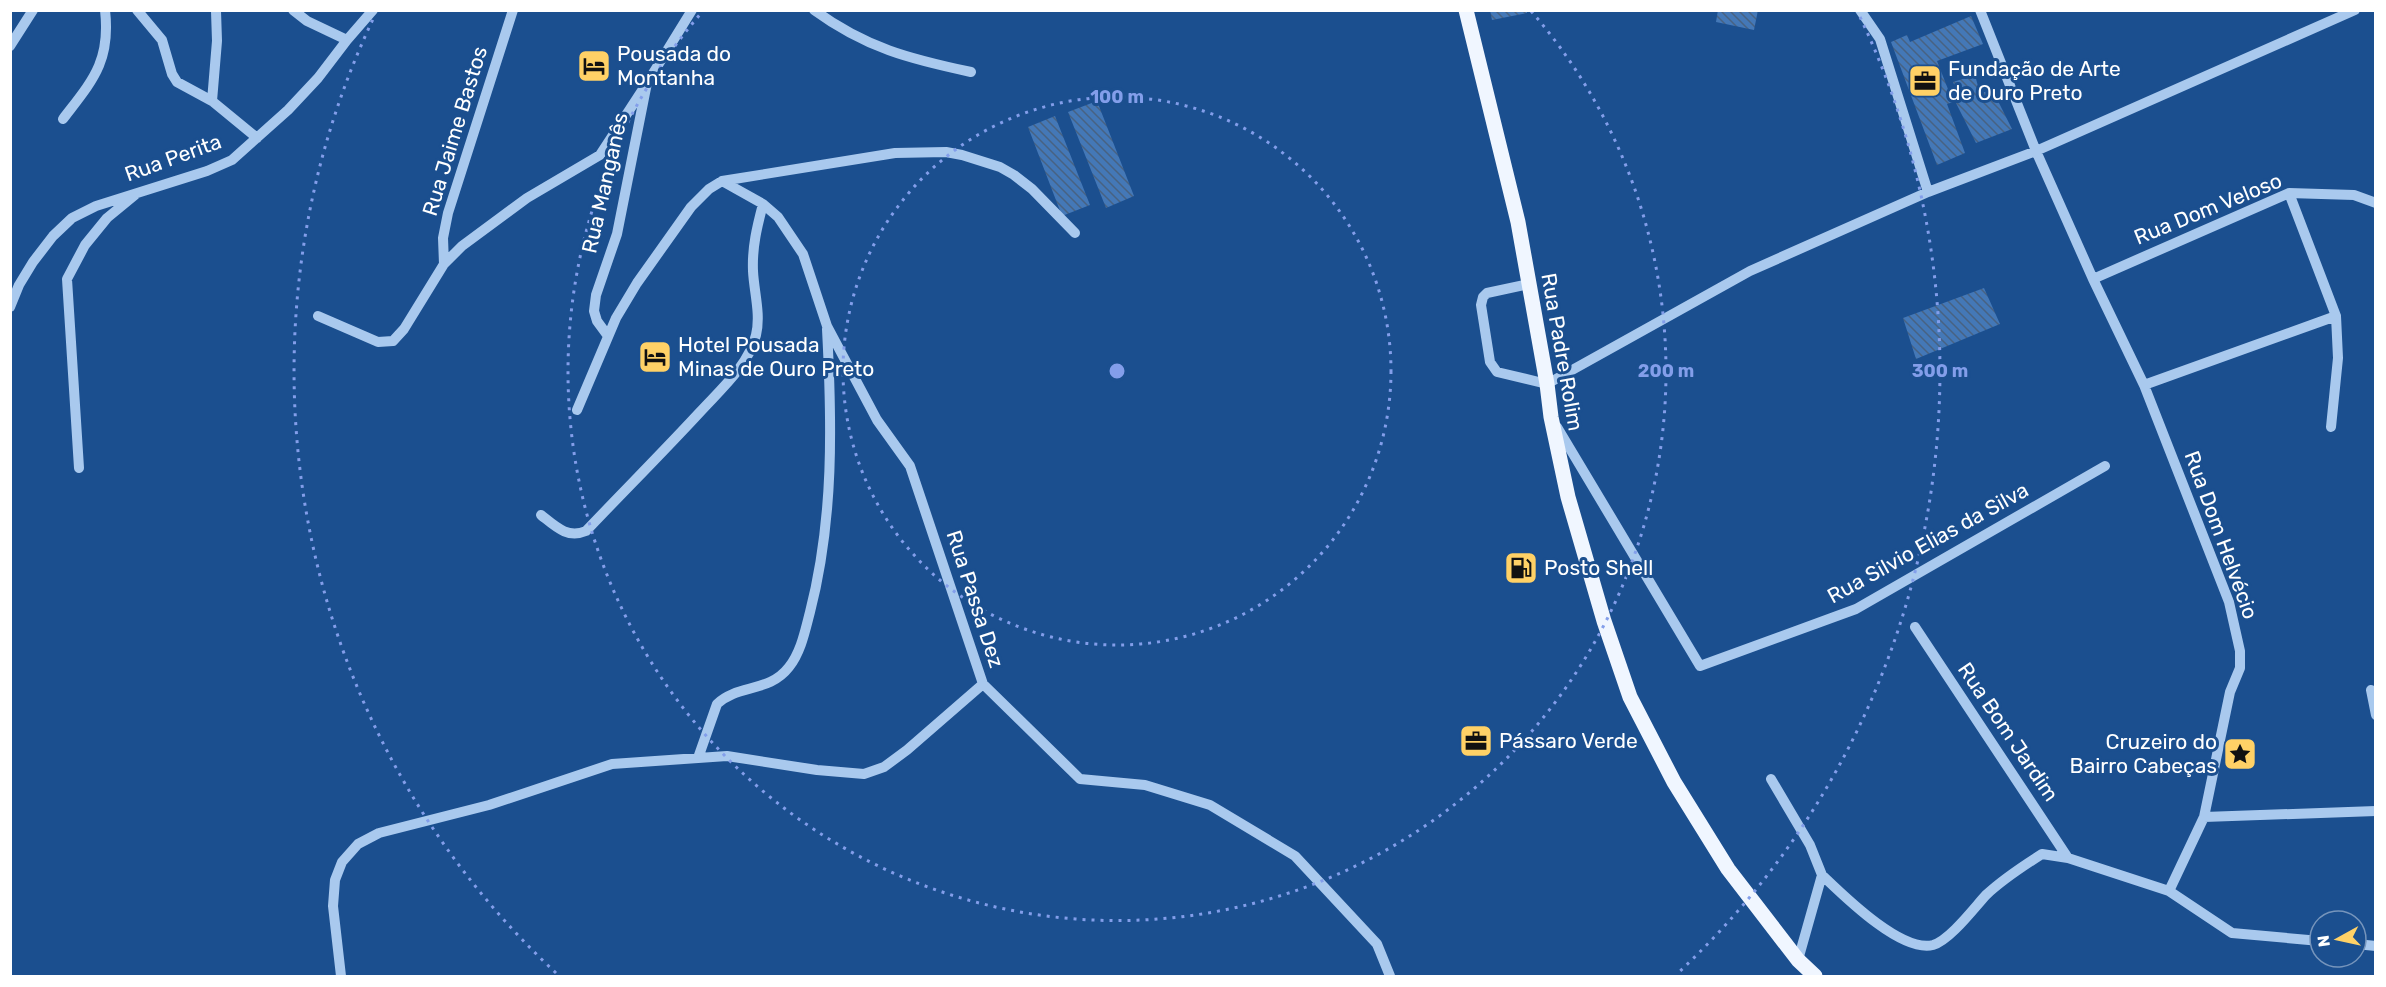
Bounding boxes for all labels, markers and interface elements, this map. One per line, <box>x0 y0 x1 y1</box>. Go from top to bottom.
place label: Pousada do Montanha <box>617 41 731 90</box>
street label: Rua Jaime Bastos <box>417 43 492 219</box>
hotel icon: Pousada do Montanha <box>576 48 612 84</box>
place label: Fundação de Arte de Ouro Preto <box>1948 56 2121 105</box>
office icon: Fundação de Arte de Ouro Preto <box>1907 63 1943 99</box>
text: 100 m <box>1090 86 1144 108</box>
street label: Rua Manganês <box>576 110 633 256</box>
street label: Rua Perita <box>121 128 225 187</box>
street label: Rua Dom Veloso <box>2130 167 2285 250</box>
street label: Rua Padre Rolim <box>1536 271 1589 433</box>
place label: Hotel Pousada Minas de Ouro Preto <box>678 332 874 381</box>
hotel icon: Hotel Pousada Minas de Ouro Preto <box>637 339 673 375</box>
text: 200 m <box>1638 360 1694 382</box>
text: 300 m <box>1912 360 1968 382</box>
centre of rings <box>1107 361 1127 381</box>
street label: Rua Dom Helvécio <box>2179 447 2263 622</box>
street label: Rua Silvio Elias da Silva <box>1823 477 2033 608</box>
street label: Rua Passa Dez <box>941 527 1009 671</box>
fuel station icon: Posto Shell <box>1503 550 1539 586</box>
place label: Posto Shell <box>1544 555 1653 580</box>
street label: Rua Bom Jardim <box>1953 658 2064 806</box>
office icon: Pássaro Verde <box>1458 723 1494 759</box>
place label: Pássaro Verde <box>1499 728 1638 753</box>
place label: Cruzeiro do Bairro Cabeças <box>2070 729 2217 778</box>
place icon: Cruzeiro do Bairro Cabeças <box>2222 736 2258 772</box>
north arrow <box>2308 909 2368 969</box>
text: N <box>2313 934 2334 948</box>

